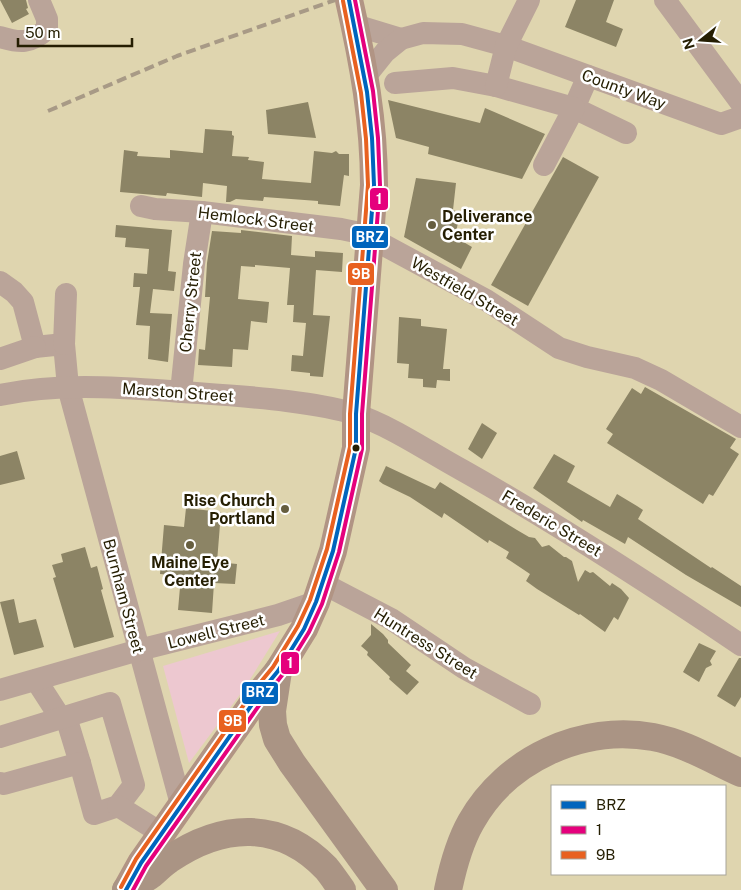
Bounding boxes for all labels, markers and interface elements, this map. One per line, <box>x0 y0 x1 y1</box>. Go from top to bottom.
scale bar <box>18 15 131 47</box>
north arrow <box>676 15 726 65</box>
text: 50 m <box>25 24 60 41</box>
text: N <box>679 36 698 51</box>
street label: County Way <box>579 65 669 114</box>
line badge: 1 <box>369 187 389 211</box>
text: 1 <box>376 191 382 207</box>
street label: Hemlock Street <box>197 203 315 236</box>
place label: Deliverance Center <box>442 207 532 244</box>
marker: Deliverance Center <box>426 219 438 231</box>
line badge: BRZ <box>351 225 389 249</box>
text: BRZ <box>356 229 384 245</box>
street label: Cherry Street <box>176 251 205 353</box>
street label: Westfield Street <box>408 253 522 330</box>
line badge: 9B <box>347 262 375 286</box>
text: 9B <box>352 266 370 282</box>
street label: Marston Street <box>121 379 234 406</box>
unlabelled marker <box>351 443 361 453</box>
street label: Frederic Street <box>499 486 605 561</box>
place label: Rise Church Portland <box>183 491 275 528</box>
marker: Rise Church Portland <box>279 503 291 515</box>
street label: Burnham Street <box>99 537 148 656</box>
marker: Maine Eye Center <box>184 539 196 551</box>
place label: Maine Eye Center <box>151 553 229 590</box>
street label: Huntress Street <box>370 604 481 683</box>
street label: Lowell Street <box>166 610 267 653</box>
line badge: 1 <box>280 651 300 675</box>
text: 1 <box>287 655 293 671</box>
line badge: BRZ <box>241 681 279 705</box>
text: BRZ <box>246 684 274 700</box>
line badge: 9B <box>218 709 247 733</box>
text: 9B <box>224 713 242 729</box>
legend <box>551 785 726 875</box>
text: BRZ <box>596 796 626 813</box>
text: 1 <box>596 821 602 838</box>
text: 9B <box>596 846 615 863</box>

